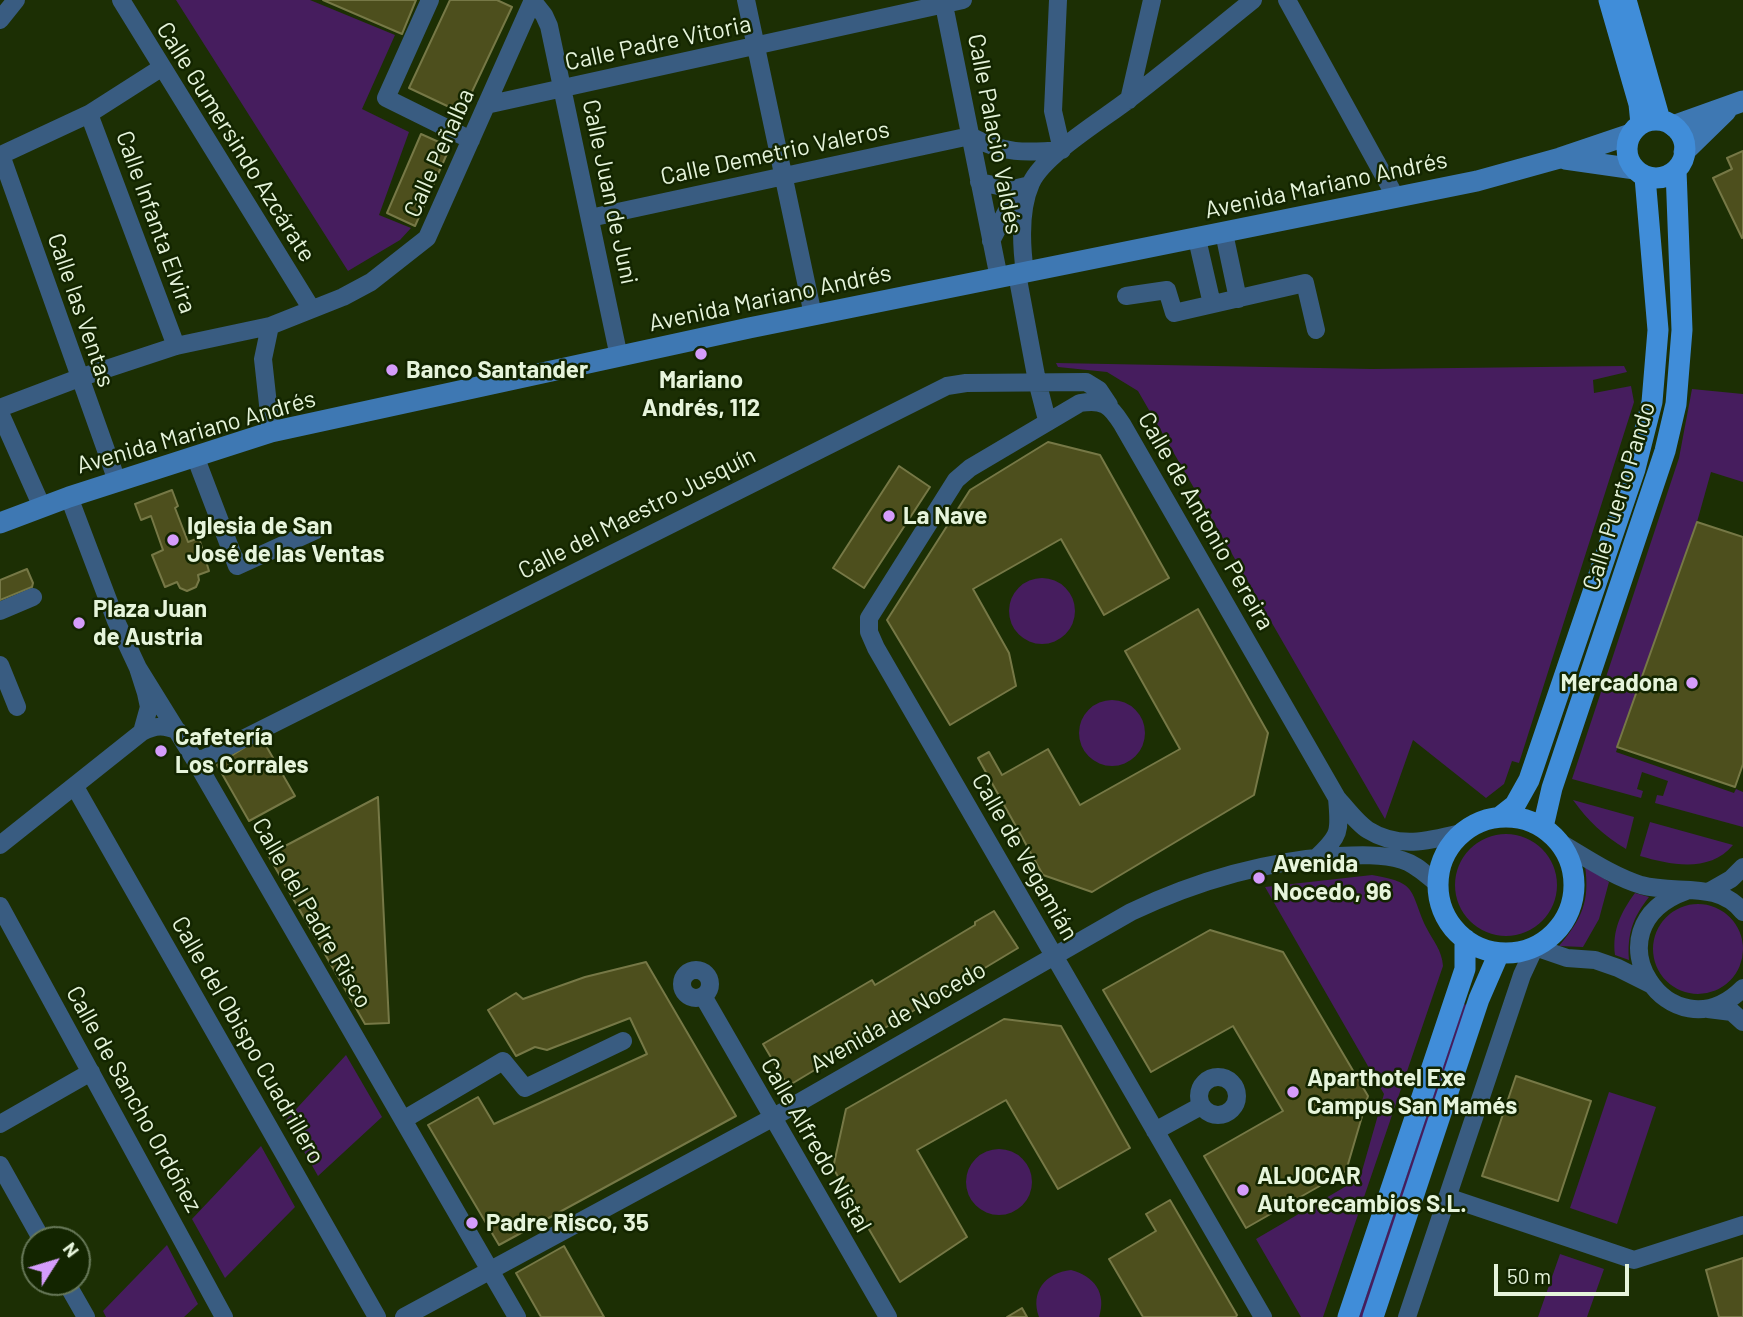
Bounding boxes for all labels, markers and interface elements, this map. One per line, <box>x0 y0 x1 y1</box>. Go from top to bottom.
street label: Calle Padre Vitoria <box>562 9 754 77</box>
street label: Calle Gumersindo Azcárate <box>150 17 322 267</box>
street label: Calle Palacio Valdés <box>961 31 1029 237</box>
street label: Calle Peñalba <box>398 84 480 222</box>
street label: Calle Juan de Juni <box>576 97 644 287</box>
street label: Calle Demetrio Valeros <box>658 115 892 191</box>
street label: Calle Infanta Elvira <box>110 127 202 317</box>
street label: Avenida Mariano Andrés <box>1202 145 1450 225</box>
street label: Calle las Ventas <box>41 229 121 391</box>
street label: Avenida Mariano Andrés <box>646 258 894 338</box>
marker: Mariano Andrés, 112 <box>693 346 709 362</box>
place label: Banco Santander <box>406 356 588 384</box>
marker: Banco Santander <box>384 362 400 378</box>
place label: Mariano Andrés, 112 <box>642 366 760 422</box>
street label: Avenida Mariano Andrés <box>73 384 319 480</box>
street label: Calle Puerto Pando <box>1577 398 1661 594</box>
street label: Calle de Antonio Pereira <box>1132 407 1280 635</box>
street label: Calle del Maestro Jusquín <box>513 441 761 585</box>
place label: La Nave <box>903 502 987 530</box>
marker: La Nave <box>881 508 897 524</box>
place label: Iglesia de San José de las Ventas <box>187 512 385 568</box>
marker: Iglesia de San José de las Ventas <box>165 532 181 548</box>
place label: Plaza Juan de Austria <box>93 595 207 651</box>
marker: Plaza Juan de Austria <box>71 615 87 631</box>
place label: Mercadona <box>1561 669 1678 697</box>
marker: Mercadona <box>1684 675 1700 691</box>
place label: Cafetería Los Corrales <box>175 723 309 779</box>
marker: Cafetería Los Corrales <box>153 743 169 759</box>
street label: Calle de Vegamián <box>966 768 1084 946</box>
street label: Calle del Padre Risco <box>246 813 378 1013</box>
place label: Avenida Nocedo, 96 <box>1273 850 1392 906</box>
marker: Avenida Nocedo, 96 <box>1251 870 1267 886</box>
street label: Calle del Obispo Cuadrillero <box>165 911 331 1169</box>
street label: Avenida de Nocedo <box>805 955 991 1079</box>
street label: Calle de Sancho Ordóñez <box>60 981 208 1217</box>
street label: Calle Alfredo Nistal <box>754 1053 878 1237</box>
place label: Aparthotel Exe Campus San Mamés <box>1307 1064 1517 1120</box>
marker: Aparthotel Exe Campus San Mamés <box>1285 1084 1301 1100</box>
place label: ALJOCAR Autorecambios S.L. <box>1257 1162 1467 1218</box>
marker: ALJOCAR Autorecambios S.L. <box>1235 1182 1251 1198</box>
place label: Padre Risco, 35 <box>486 1209 649 1237</box>
marker: Padre Risco, 35 <box>464 1215 480 1231</box>
north arrow <box>21 1226 91 1296</box>
text: N <box>59 1237 85 1261</box>
scale bar <box>1498 1250 1633 1294</box>
text: 50 m <box>1507 1263 1551 1288</box>

